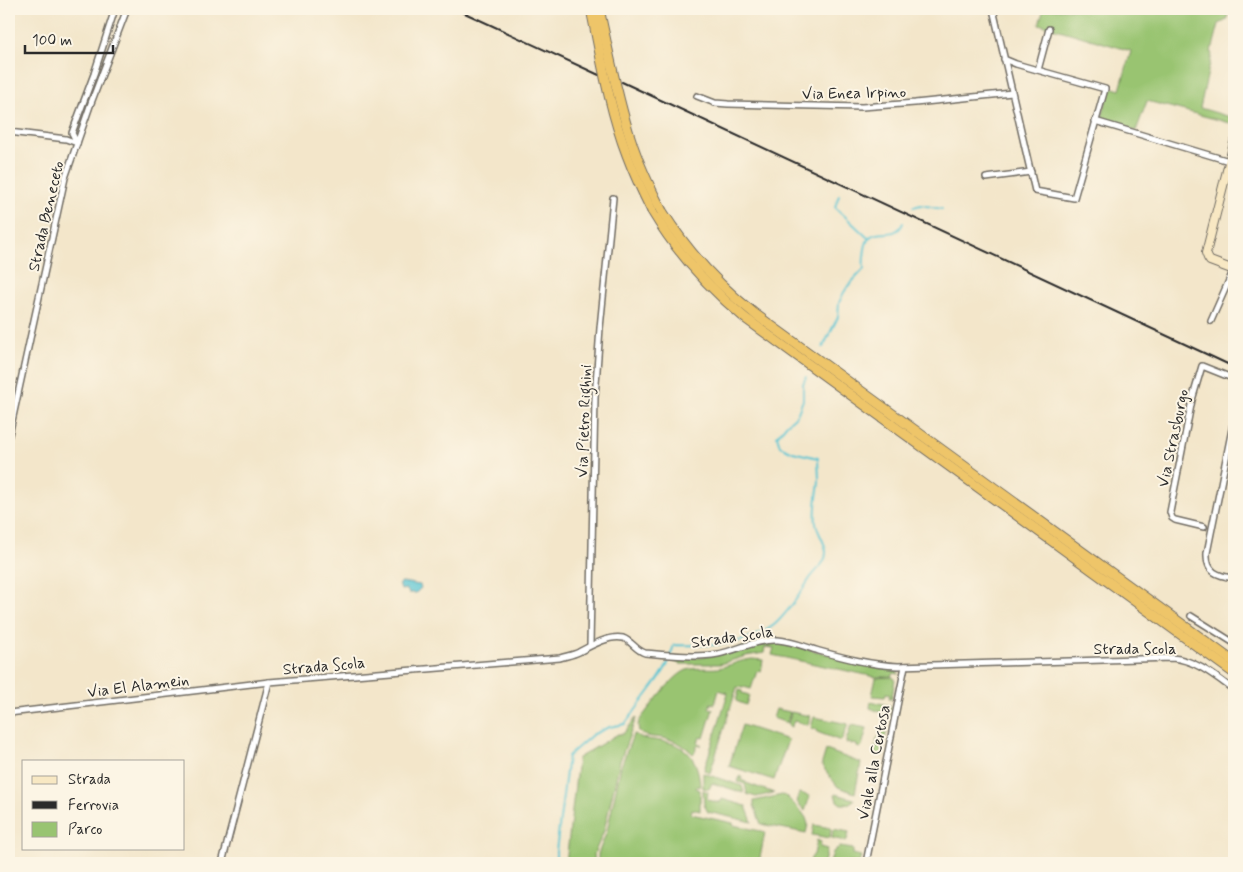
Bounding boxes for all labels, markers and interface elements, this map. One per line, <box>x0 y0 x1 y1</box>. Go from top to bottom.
scale bar <box>25 22 112 54</box>
text: 100 m <box>32 31 72 51</box>
street label: Via Enea Irpino <box>802 82 906 105</box>
street label: Strada Beneceto <box>24 159 69 274</box>
street label: Via Pietro Righini <box>572 364 598 478</box>
street label: Via Strasburgo <box>1153 387 1194 489</box>
street label: Strada Scola <box>690 621 775 654</box>
street label: Strada Scola <box>1094 639 1176 660</box>
street label: Strada Scola <box>282 652 366 681</box>
street label: Via El Alamein <box>86 670 190 703</box>
street label: Viale alla Certosa <box>853 703 896 822</box>
legend <box>22 760 185 850</box>
text: Strada <box>68 770 111 790</box>
text: Ferrovia <box>68 796 119 816</box>
text: Parco <box>68 820 102 840</box>

